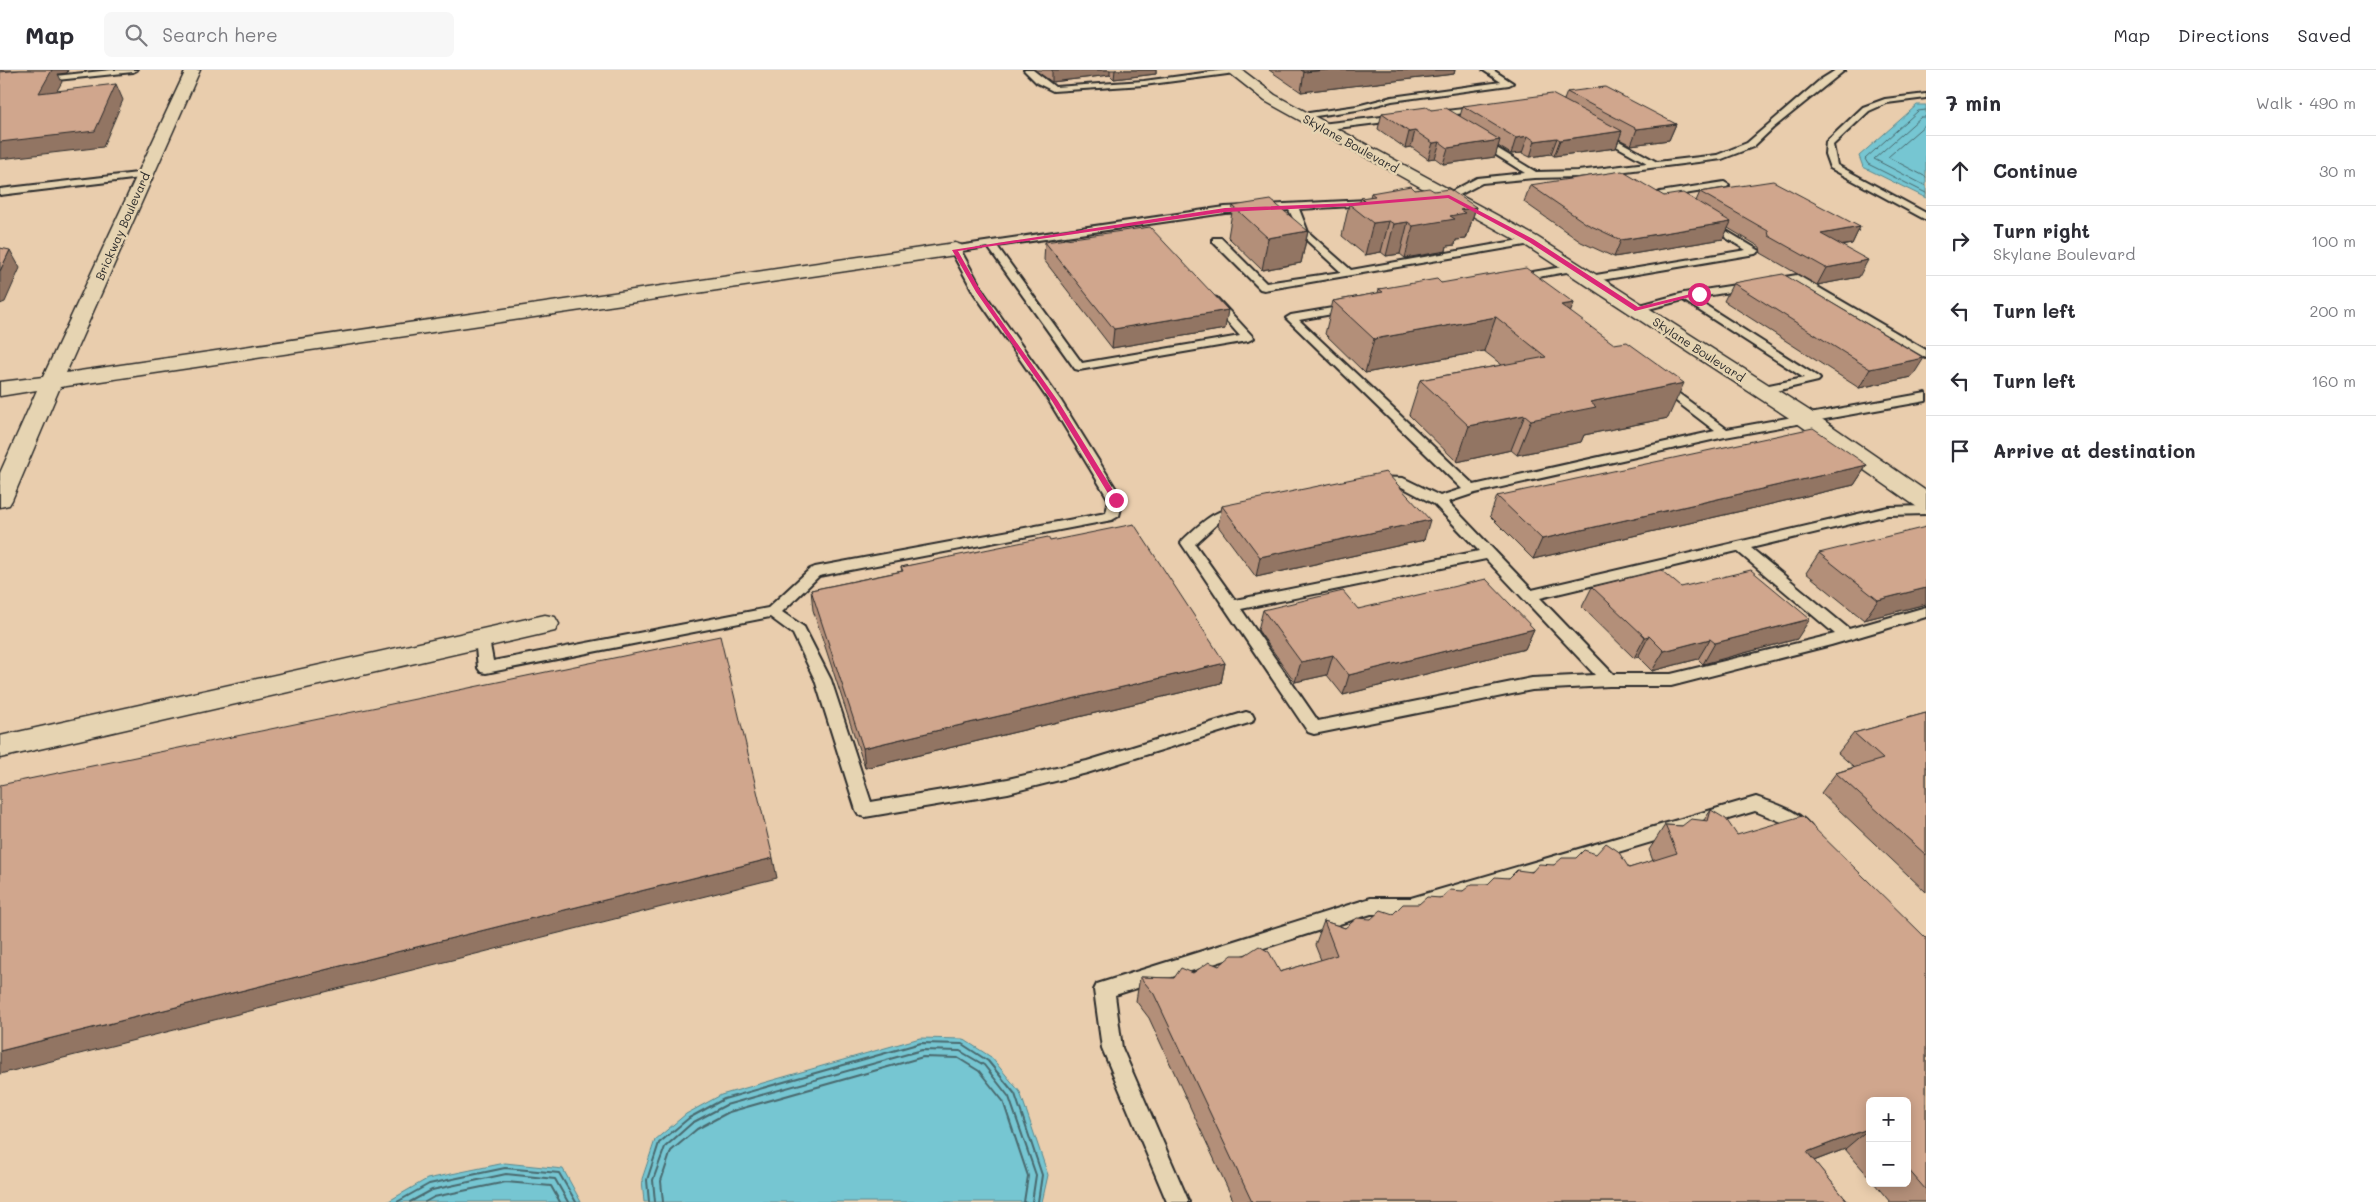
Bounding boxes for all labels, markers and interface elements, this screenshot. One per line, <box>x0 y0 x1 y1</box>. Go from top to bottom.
search box <box>104 12 454 57</box>
text: Map <box>25 19 74 50</box>
icon: search <box>122 21 150 49</box>
text: Search here <box>162 22 278 47</box>
text: Map <box>2113 23 2150 47</box>
text: Directions <box>2178 23 2270 47</box>
text: Saved <box>2298 23 2351 47</box>
text: 7 min <box>1946 89 2001 116</box>
text: Walk · 490 m <box>2256 92 2356 113</box>
street label: Skylane Boulevard <box>1300 110 1402 176</box>
icon: ahead <box>1946 157 1974 185</box>
text: Continue <box>1993 158 2078 183</box>
text: 30 m <box>2319 160 2356 181</box>
street label: Brickway Boulevard <box>91 169 153 282</box>
text: Turn right <box>1993 218 2090 243</box>
icon: right <box>1946 227 1974 255</box>
text: 100 m <box>2311 230 2356 251</box>
text: Skylane Boulevard <box>1993 243 2135 264</box>
route start <box>1688 283 1711 306</box>
icon: left <box>1946 297 1974 325</box>
text: Turn left <box>1993 298 2076 323</box>
text: 200 m <box>2309 300 2356 321</box>
street label: Skylane Boulevard <box>1650 313 1748 385</box>
icon: left <box>1946 367 1974 395</box>
text: Turn left <box>1993 368 2076 393</box>
text: 160 m <box>2311 370 2356 391</box>
icon: arrive <box>1946 437 1974 465</box>
text: Arrive at destination <box>1993 438 2196 463</box>
route end <box>1105 489 1128 512</box>
map controls <box>1866 1097 1911 1187</box>
button: + <box>1866 1097 1911 1142</box>
button: − <box>1866 1142 1911 1187</box>

